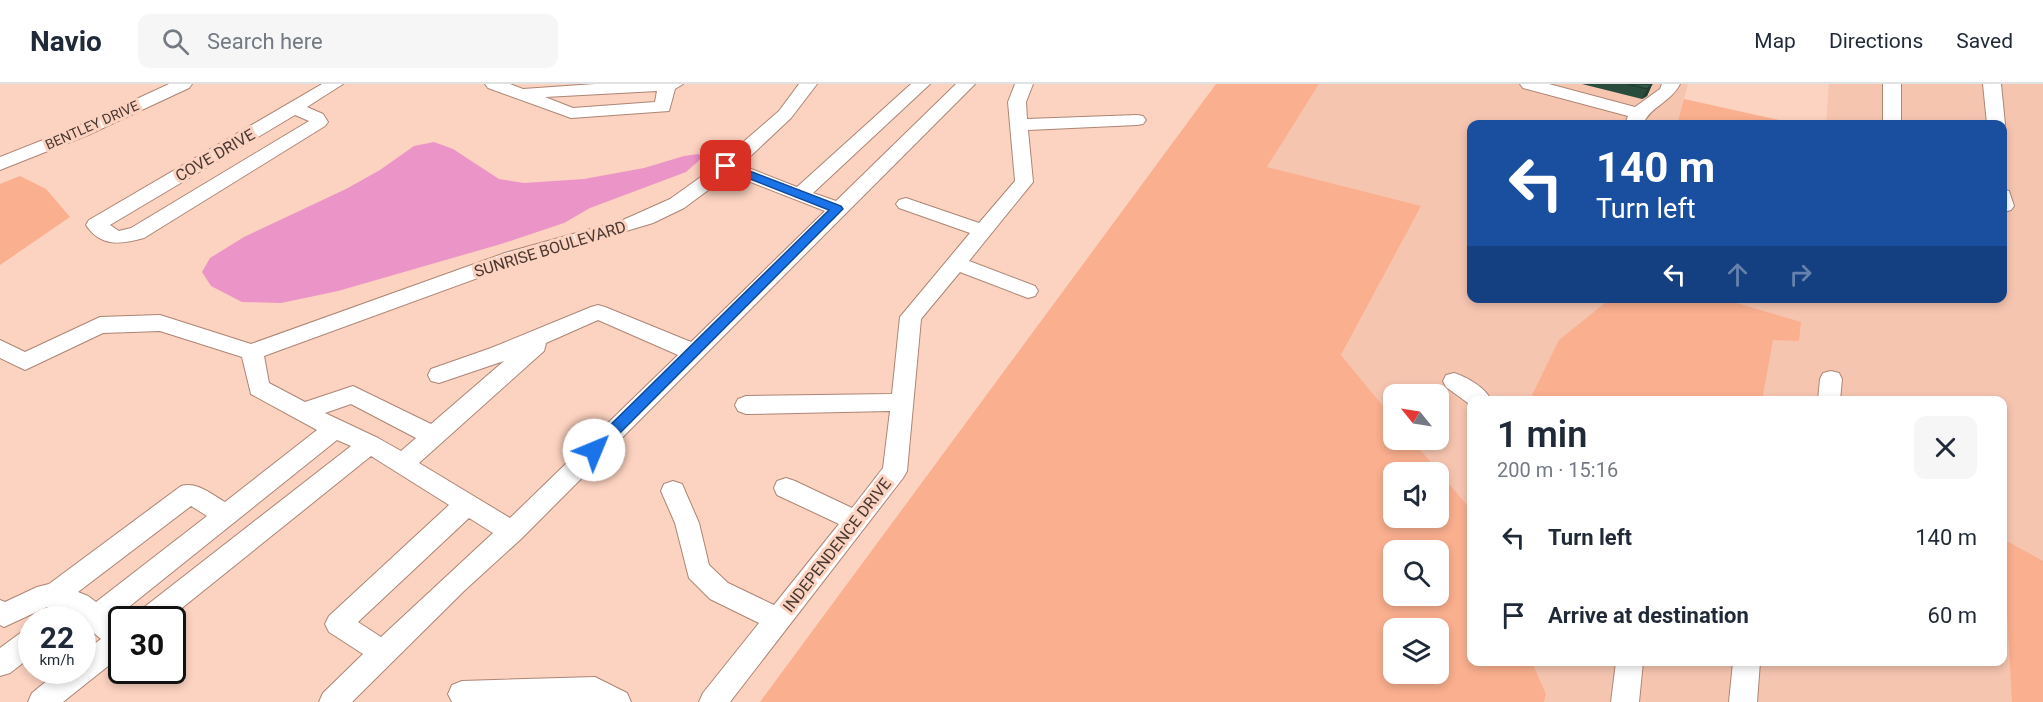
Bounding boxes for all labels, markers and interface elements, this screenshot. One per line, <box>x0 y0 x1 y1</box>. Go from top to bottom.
search box <box>138 14 558 68</box>
text: Navio <box>30 25 102 58</box>
icon: search <box>159 25 192 58</box>
text: Search here <box>207 29 323 54</box>
text: Map <box>1754 29 1796 53</box>
text: Directions <box>1829 29 1923 53</box>
text: Saved <box>1956 29 2013 53</box>
street label: BENTLEY DRIVE <box>43 97 141 153</box>
street label: COVE DRIVE <box>172 125 258 185</box>
pin <box>700 140 751 191</box>
text: 140 m <box>1596 143 1715 192</box>
icon: left <box>1497 144 1575 222</box>
icon: arrive <box>709 149 742 182</box>
text: Turn left <box>1596 193 1696 225</box>
street label: SUNRISE BOULEVARD <box>472 217 628 281</box>
icon: left <box>1658 258 1691 291</box>
icon: ahead <box>1721 258 1754 291</box>
icon: right <box>1784 258 1817 291</box>
north arrow <box>1383 384 1449 450</box>
map controls <box>1383 384 1449 684</box>
text: 1 min <box>1497 414 1587 456</box>
button: close <box>1914 416 1977 479</box>
position arrow <box>562 418 626 482</box>
text: 200 m · 15:16 <box>1497 458 1618 482</box>
button: sound <box>1383 462 1449 528</box>
street label: INDEPENDENCE DRIVE <box>779 474 895 616</box>
icon: left <box>1497 521 1530 554</box>
text: Turn left <box>1548 525 1632 550</box>
text: 140 m <box>1915 525 1977 550</box>
button: search <box>1383 540 1449 606</box>
icon: arrive <box>1497 599 1530 632</box>
text: Arrive at destination <box>1548 603 1749 628</box>
text: 60 m <box>1928 603 1977 628</box>
speed limit sign: 30 <box>108 606 186 684</box>
button: layers <box>1383 618 1449 684</box>
text: 22 <box>40 620 74 655</box>
text: km/h <box>39 651 75 669</box>

